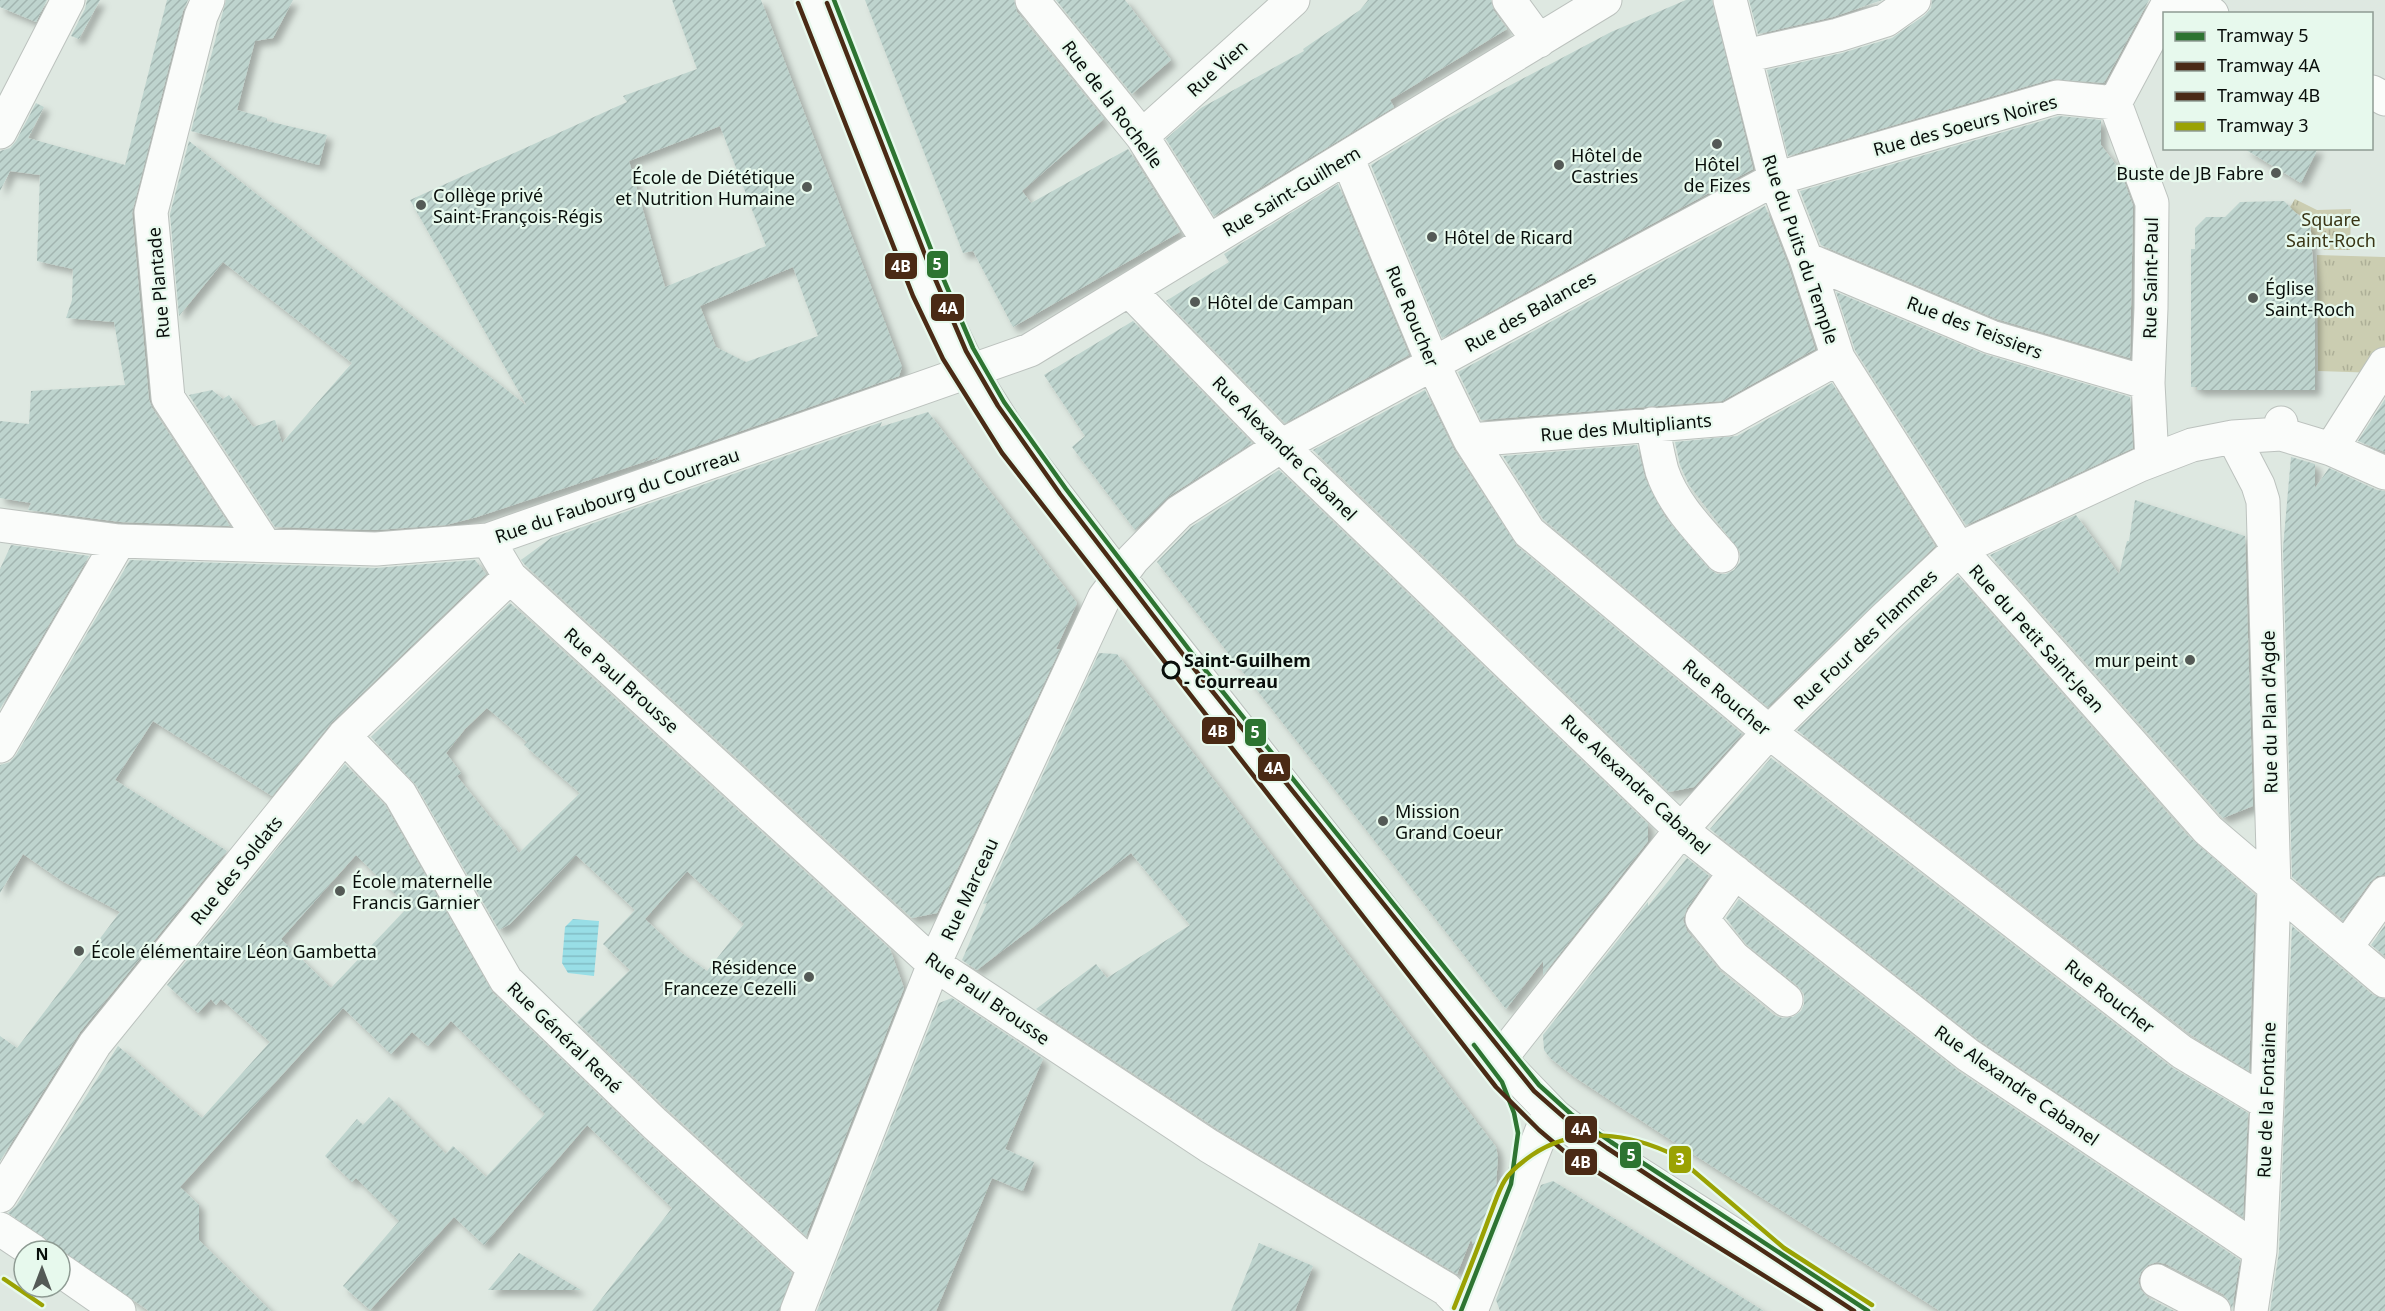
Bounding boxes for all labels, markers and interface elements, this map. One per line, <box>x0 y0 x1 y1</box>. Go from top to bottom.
legend <box>2163 12 2373 150</box>
text: Tramway 5 <box>2217 23 2309 47</box>
street label: Rue Vien <box>1182 34 1252 102</box>
street label: Rue de la Rochelle <box>1057 35 1169 173</box>
text: Tramway 4A <box>2217 53 2321 77</box>
text: Tramway 4B <box>2217 83 2320 107</box>
street label: Rue des Soeurs Noires <box>1870 89 2060 161</box>
text: Tramway 3 <box>2217 113 2309 137</box>
marker: Hôtel de Fizes <box>1710 137 1724 151</box>
street label: Rue Saint-Guilhem <box>1218 140 1364 242</box>
place label: Hôtel de Castries <box>1571 143 1642 188</box>
street label: Rue du Puits du Temple <box>1757 151 1845 347</box>
place label: Hôtel de Fizes <box>1683 152 1751 197</box>
marker: Hôtel de Castries <box>1552 158 1566 172</box>
place label: Buste de JB Fabre <box>2116 161 2264 185</box>
place label: École de Diététique et Nutrition Humaine <box>615 165 795 210</box>
marker: Buste de JB Fabre <box>2269 166 2283 180</box>
marker: École de Diététique et Nutrition Humaine <box>800 180 814 194</box>
place label: Collège privé Saint-François-Régis <box>433 183 603 228</box>
marker: Collège privé Saint-François-Régis <box>414 198 428 212</box>
park label: Square Saint-Roch <box>2286 207 2376 252</box>
street label: Rue Saint-Paul <box>2137 217 2163 339</box>
place label: Hôtel de Ricard <box>1444 225 1573 249</box>
street label: Rue Plantade <box>141 226 175 340</box>
marker: Hôtel de Ricard <box>1425 230 1439 244</box>
line badge: 5 <box>926 250 949 279</box>
line badge: 4B <box>884 252 918 280</box>
text: 5 <box>932 253 942 275</box>
text: 4B <box>891 255 911 277</box>
street label: Rue Roucher <box>1381 262 1445 371</box>
street label: Rue des Balances <box>1460 265 1600 357</box>
place label: Église Saint-Roch <box>2265 276 2355 321</box>
place label: Hôtel de Campan <box>1207 290 1354 314</box>
street label: Rue des Teissiers <box>1904 290 2046 364</box>
marker: Église Saint-Roch <box>2246 291 2260 305</box>
line badge: 4A <box>930 293 965 322</box>
marker: Hôtel de Campan <box>1188 295 1202 309</box>
text: 4A <box>938 297 959 319</box>
street label: Rue Alexandre Cabanel <box>1207 370 1363 526</box>
street label: Rue des Multipliants <box>1539 408 1713 446</box>
street label: Rue du Faubourg du Courreau <box>492 442 742 548</box>
street label: Rue du Petit Saint-Jean <box>1964 559 2110 717</box>
street label: Rue Four des Flammes <box>1788 564 1942 714</box>
street label: Rue Paul Brousse <box>559 622 685 738</box>
street label: Rue du Plan d'Agde <box>2256 630 2282 794</box>
place label: Saint-Guilhem - Courreau <box>1184 648 1311 693</box>
place label: mur peint <box>2094 648 2178 672</box>
street label: Rue Roucher <box>1678 653 1776 741</box>
marker: mur peint <box>2183 653 2197 667</box>
marker: Saint-Guilhem - Courreau <box>1162 661 1180 679</box>
street label: Rue Alexandre Cabanel <box>1556 709 1716 859</box>
line badge: 4B <box>1201 716 1236 745</box>
line badge: 5 <box>1244 718 1267 747</box>
text: 4B <box>1208 720 1228 742</box>
text: 5 <box>1250 721 1260 743</box>
line badge: 4A <box>1257 753 1291 782</box>
text: 4A <box>1264 757 1285 779</box>
place label: Mission Grand Coeur <box>1395 799 1504 844</box>
street label: Rue des Soldats <box>185 811 287 929</box>
marker: Mission Grand Coeur <box>1376 814 1390 828</box>
street label: Rue Marceau <box>935 834 1003 944</box>
place label: École maternelle Francis Garnier <box>352 869 493 914</box>
marker: École maternelle Francis Garnier <box>333 884 347 898</box>
place label: École élémentaire Léon Gambetta <box>91 939 377 963</box>
marker: École élémentaire Léon Gambetta <box>72 944 86 958</box>
street label: Rue Paul Brousse <box>921 946 1055 1050</box>
street label: Rue Roucher <box>2060 953 2160 1039</box>
place label: Résidence Franceze Cezelli <box>664 955 797 1000</box>
marker: Résidence Franceze Cezelli <box>802 970 816 984</box>
street label: Rue Général René <box>502 976 628 1098</box>
street label: Rue Alexandre Cabanel <box>1930 1019 2104 1151</box>
street label: Rue de la Fontaine <box>2251 1021 2281 1179</box>
line badge: 4A <box>1564 1115 1598 1144</box>
text: 4A <box>1571 1118 1592 1140</box>
line badge: 5 <box>1619 1141 1642 1169</box>
text: 5 <box>1626 1144 1636 1166</box>
line badge: 3 <box>1668 1145 1692 1174</box>
line badge: 4B <box>1564 1148 1598 1176</box>
text: 3 <box>1675 1148 1685 1170</box>
text: 4B <box>1571 1151 1591 1173</box>
north arrow <box>12 1239 72 1299</box>
text: N <box>35 1243 49 1265</box>

